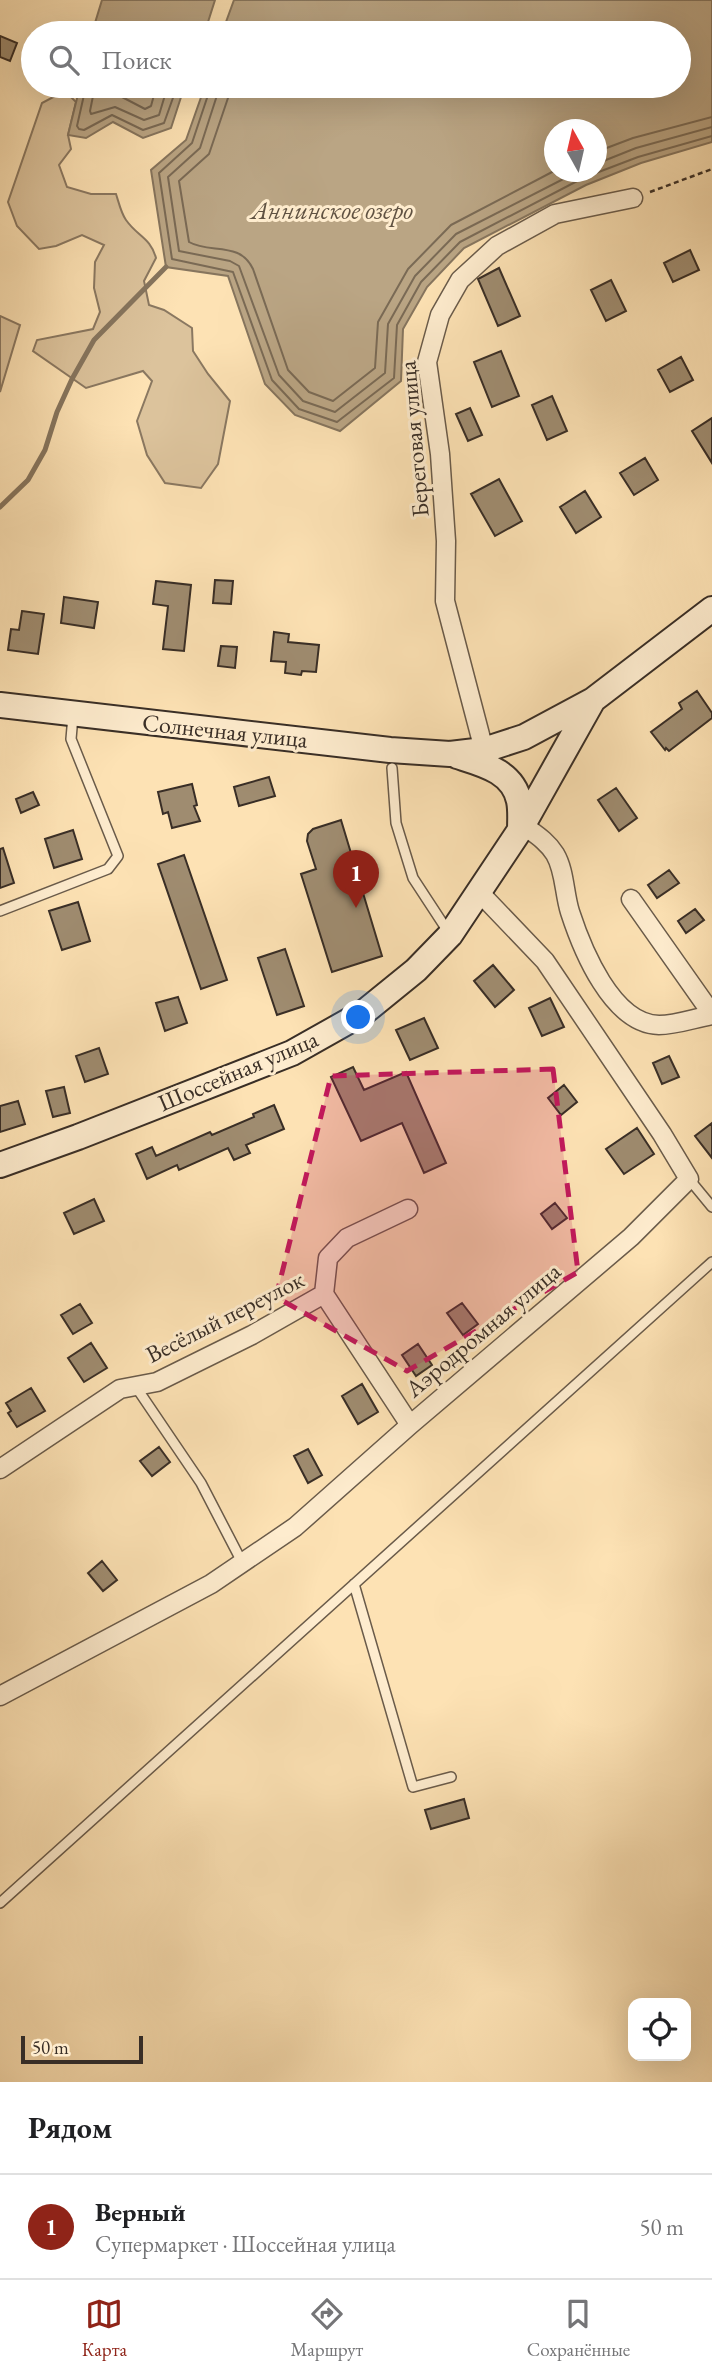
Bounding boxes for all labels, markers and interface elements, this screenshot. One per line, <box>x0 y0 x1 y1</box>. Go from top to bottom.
search box <box>21 21 691 98</box>
icon: search <box>45 41 83 79</box>
text: Поиск <box>101 43 172 77</box>
north arrow <box>544 119 607 182</box>
water label: Аннинское озеро <box>249 193 413 227</box>
street label: Береговая улица <box>391 359 436 519</box>
street label: Солнечная улица <box>141 706 310 755</box>
pin: 1 <box>333 850 379 908</box>
your location <box>341 1000 375 1034</box>
street label: Шоссейная улица <box>153 1023 323 1118</box>
street label: Аэродромная улица <box>398 1255 567 1404</box>
street label: Весёлый переулок <box>140 1263 310 1370</box>
map controls <box>628 1998 691 2061</box>
button: locate <box>628 1998 691 2061</box>
scale bar <box>21 2033 144 2065</box>
text: 50 m <box>32 2035 69 2060</box>
text: Рядом <box>28 2108 112 2147</box>
text: Верный <box>95 2195 185 2229</box>
text: 1 <box>45 2212 57 2242</box>
text: 50 m <box>639 2212 684 2242</box>
text: Супермаркет · Шоссейная улица <box>95 2229 396 2259</box>
tab: Карта <box>82 2295 127 2362</box>
tab: Маршрут <box>290 2295 363 2362</box>
tab: Сохранённые <box>527 2295 630 2362</box>

